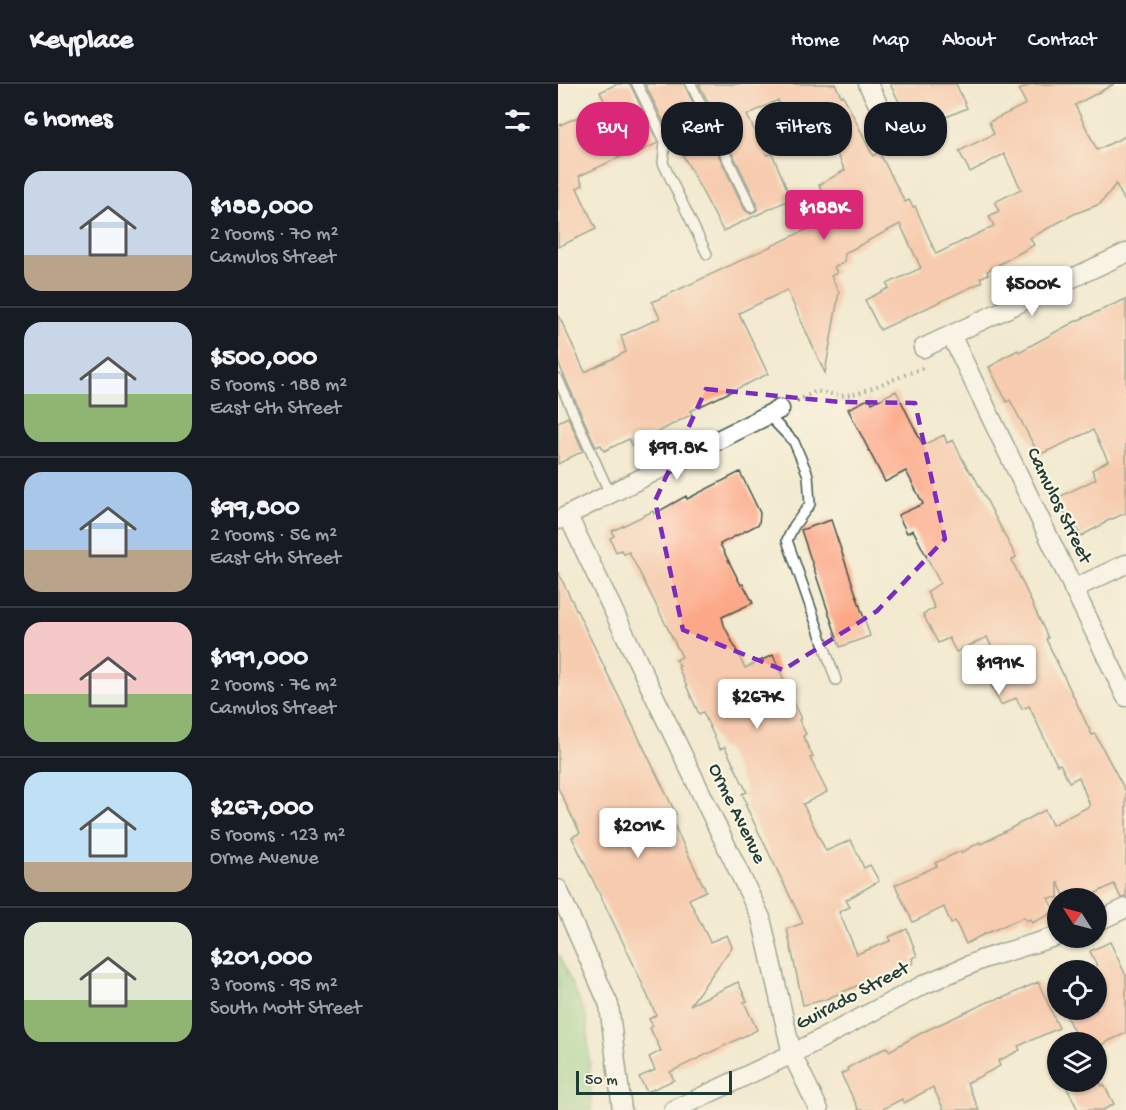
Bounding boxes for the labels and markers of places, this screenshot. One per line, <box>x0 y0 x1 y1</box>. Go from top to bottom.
pin: $188K <box>782 190 866 241</box>
pin: $500K <box>990 266 1074 317</box>
pin: $99.8K <box>628 430 726 481</box>
pin: $191K <box>957 645 1041 696</box>
pin: $267K <box>715 679 799 730</box>
pin: $201K <box>596 808 680 859</box>

